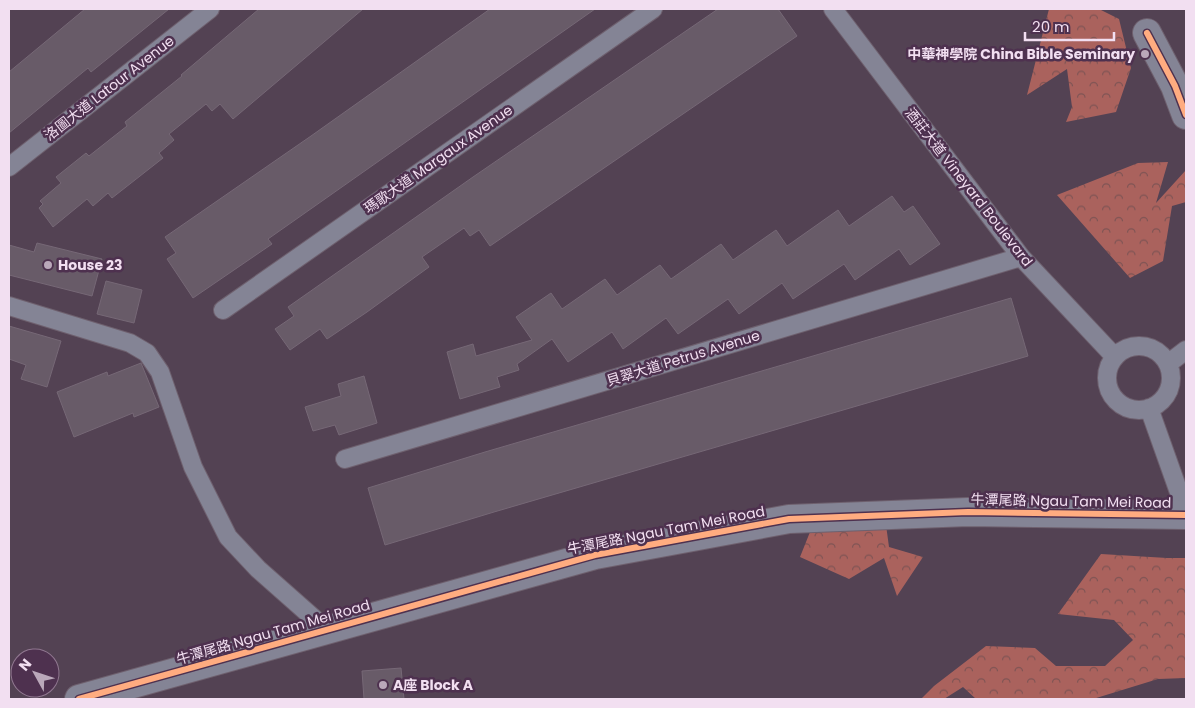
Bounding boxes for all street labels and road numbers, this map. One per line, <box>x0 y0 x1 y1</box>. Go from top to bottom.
street label: 洛圖大道 Latour Avenue <box>40 31 178 145</box>
street label: 瑪歌大道 Margaux Avenue <box>360 100 517 218</box>
street label: 酒莊大道 Vineyard Boulevard <box>901 103 1037 271</box>
street label: 貝翠大道 Petrus Avenue <box>604 325 762 391</box>
street label: 牛潭尾路 Ngau Tam Mei Road <box>970 489 1172 513</box>
street label: 牛潭尾路 Ngau Tam Mei Road <box>566 501 766 559</box>
street label: 牛潭尾路 Ngau Tam Mei Road <box>174 595 372 669</box>

